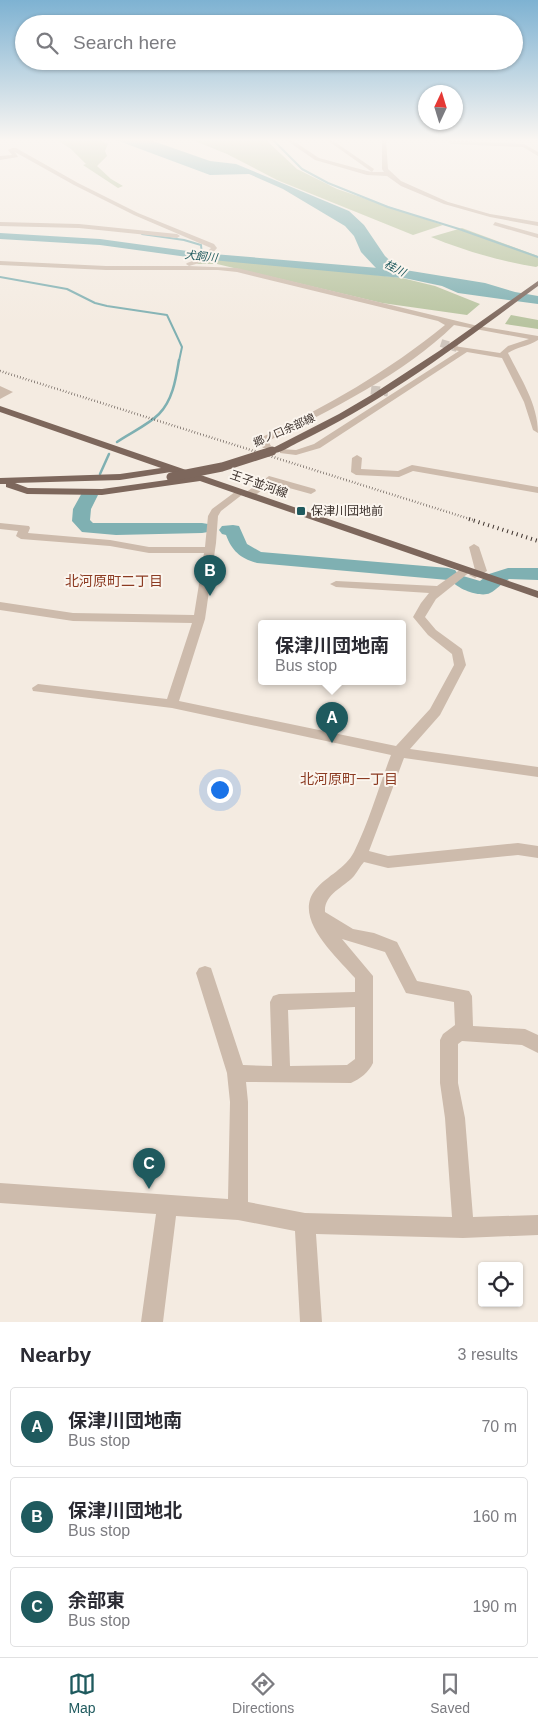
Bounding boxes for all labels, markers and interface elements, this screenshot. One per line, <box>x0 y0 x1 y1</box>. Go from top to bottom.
search box <box>15 15 523 70</box>
icon: search <box>33 29 61 57</box>
text: Search here <box>73 32 177 53</box>
north arrow <box>418 85 463 130</box>
water label: 犬飼川 <box>184 248 219 264</box>
water label: 桂川 <box>382 258 408 279</box>
street label: 郷ノ口余部線 <box>251 411 317 449</box>
street label: 王子並河線 <box>228 468 290 500</box>
place label: 保津川団地前 <box>311 504 383 518</box>
marker: 保津川団地前 <box>295 505 307 517</box>
pin: B <box>194 555 226 596</box>
district label: 北河原町二丁目 <box>65 573 163 589</box>
popup <box>258 620 406 685</box>
text: 保津川団地南 <box>275 635 389 656</box>
text: Bus stop <box>275 657 337 674</box>
pin: A <box>316 702 348 743</box>
district label: 北河原町一丁目 <box>300 771 398 787</box>
your location <box>207 777 233 803</box>
pin: C <box>133 1148 165 1189</box>
map controls <box>478 1262 523 1307</box>
button: locate <box>478 1262 523 1307</box>
text: Nearby <box>20 1343 91 1366</box>
text: 3 results <box>458 1346 518 1363</box>
text: 保津川団地南 <box>68 1410 182 1431</box>
text: A <box>31 1418 43 1435</box>
text: 70 m <box>481 1418 517 1435</box>
text: Bus stop <box>68 1432 130 1449</box>
text: 保津川団地北 <box>68 1500 182 1521</box>
text: B <box>31 1508 43 1525</box>
text: 160 m <box>473 1508 517 1525</box>
text: Bus stop <box>68 1522 130 1539</box>
text: 余部東 <box>68 1590 125 1611</box>
text: C <box>31 1598 43 1615</box>
text: 190 m <box>473 1598 517 1615</box>
text: Bus stop <box>68 1612 130 1629</box>
tab: Map <box>68 1670 96 1716</box>
tab: Directions <box>232 1670 294 1716</box>
tab: Saved <box>430 1670 470 1716</box>

